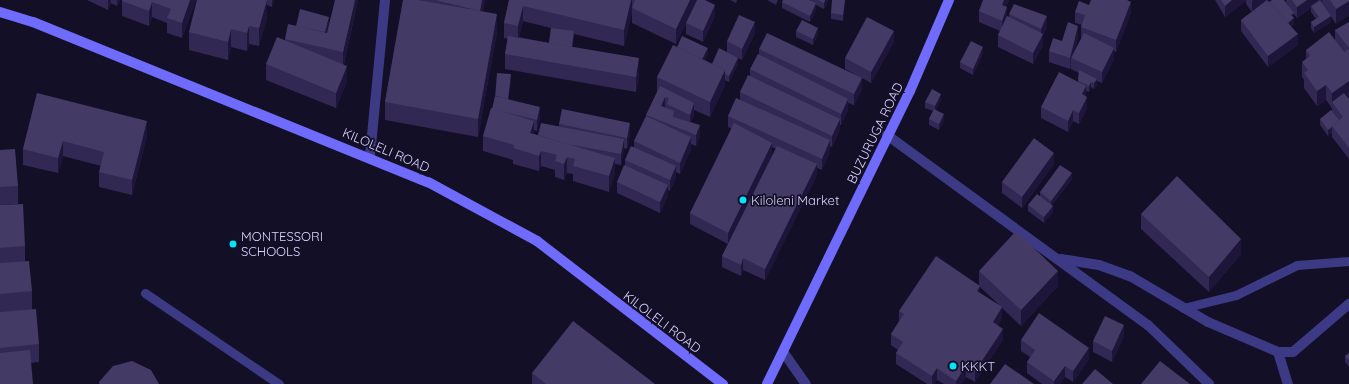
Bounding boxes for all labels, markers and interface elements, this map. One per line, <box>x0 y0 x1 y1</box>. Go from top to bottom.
street label: BUZURUGA ROAD <box>844 80 906 186</box>
street label: KILOLELI ROAD <box>340 125 432 175</box>
place label: Kiloleni Market <box>751 192 839 208</box>
marker: Kiloleni Market <box>738 195 748 205</box>
place label: MONTESSORI SCHOOLS <box>241 229 323 260</box>
marker: MONTESSORI SCHOOLS <box>228 239 238 249</box>
street label: KILOLELI ROAD <box>620 288 704 356</box>
place label: KKKT <box>961 358 995 374</box>
marker: KKKT <box>948 361 958 371</box>

